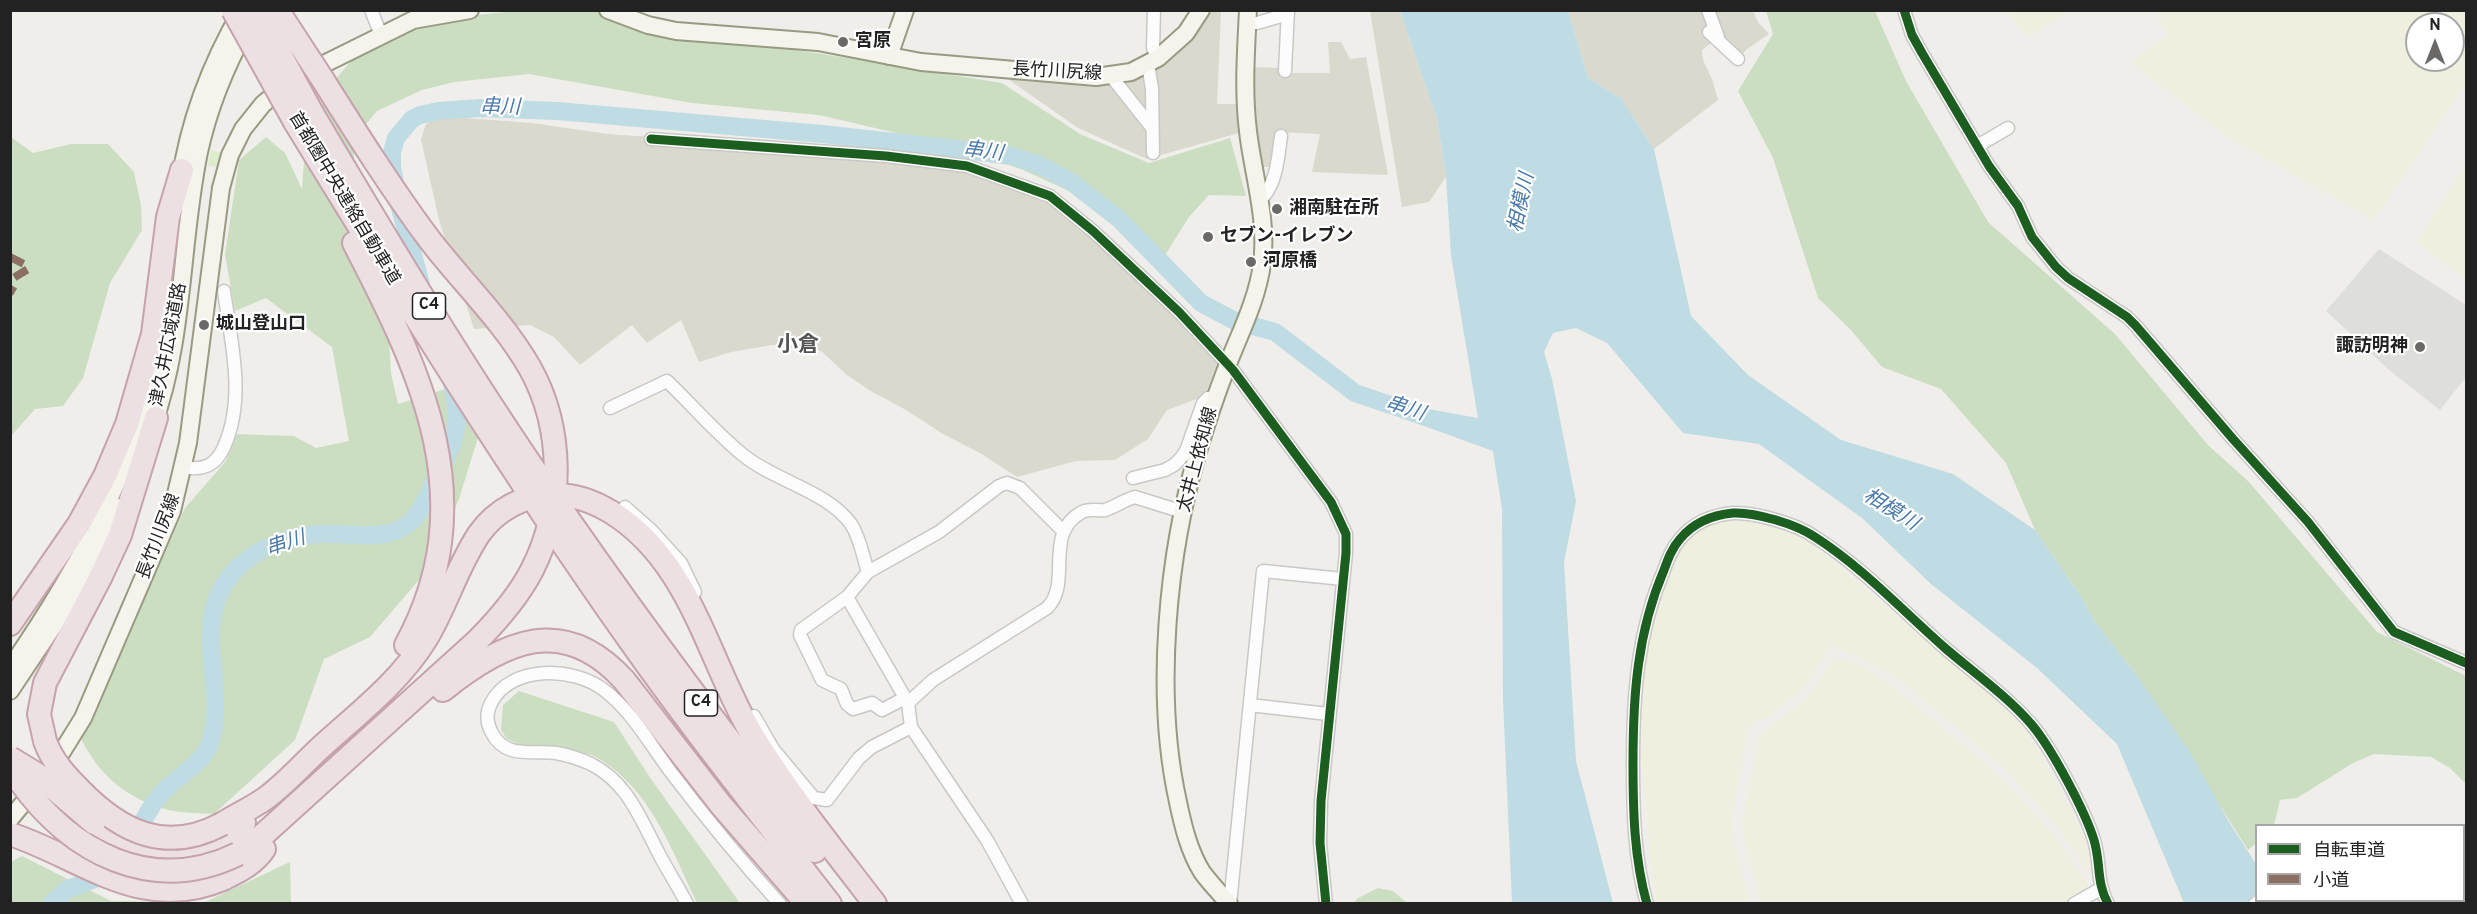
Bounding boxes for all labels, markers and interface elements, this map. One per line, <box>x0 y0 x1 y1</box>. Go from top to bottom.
north arrow <box>2405 12 2465 72</box>
text: N <box>2429 16 2441 36</box>
place label: 宮原 <box>855 31 891 53</box>
marker: 宮原 <box>836 35 850 49</box>
street label: 長竹川尻線 <box>1011 60 1103 86</box>
water label: 串川 <box>480 97 520 121</box>
street label: 首都圏中央連絡自動車道 <box>283 109 403 289</box>
water label: 串川 <box>962 139 1004 167</box>
water label: 相模川 <box>1505 171 1541 235</box>
place label: 湘南駐在所 <box>1289 198 1379 220</box>
marker: 湘南駐在所 <box>1270 202 1284 216</box>
place label: セブン-イレブン <box>1220 226 1353 248</box>
marker: セブン-イレブン <box>1201 230 1215 244</box>
place label: 河原橋 <box>1263 251 1317 273</box>
marker: 河原橋 <box>1244 255 1258 269</box>
street label: 津久井広域道路 <box>147 281 193 409</box>
road number: C4 <box>412 293 446 319</box>
place label: 城山登山口 <box>216 314 306 336</box>
marker: 城山登山口 <box>197 318 211 332</box>
district label: 小倉 <box>777 334 819 360</box>
place label: 諏訪明神 <box>2336 336 2408 358</box>
marker: 諏訪明神 <box>2413 340 2427 354</box>
water label: 串川 <box>1382 392 1428 428</box>
street label: 太井上依知線 <box>1175 405 1223 515</box>
water label: 相模川 <box>1858 485 1922 537</box>
street label: 長竹川尻線 <box>134 491 186 583</box>
water label: 串川 <box>263 527 309 563</box>
road number: C4 <box>684 690 718 716</box>
legend <box>2255 824 2465 902</box>
text: 自転車道 <box>2313 840 2385 863</box>
text: 小道 <box>2313 870 2349 893</box>

